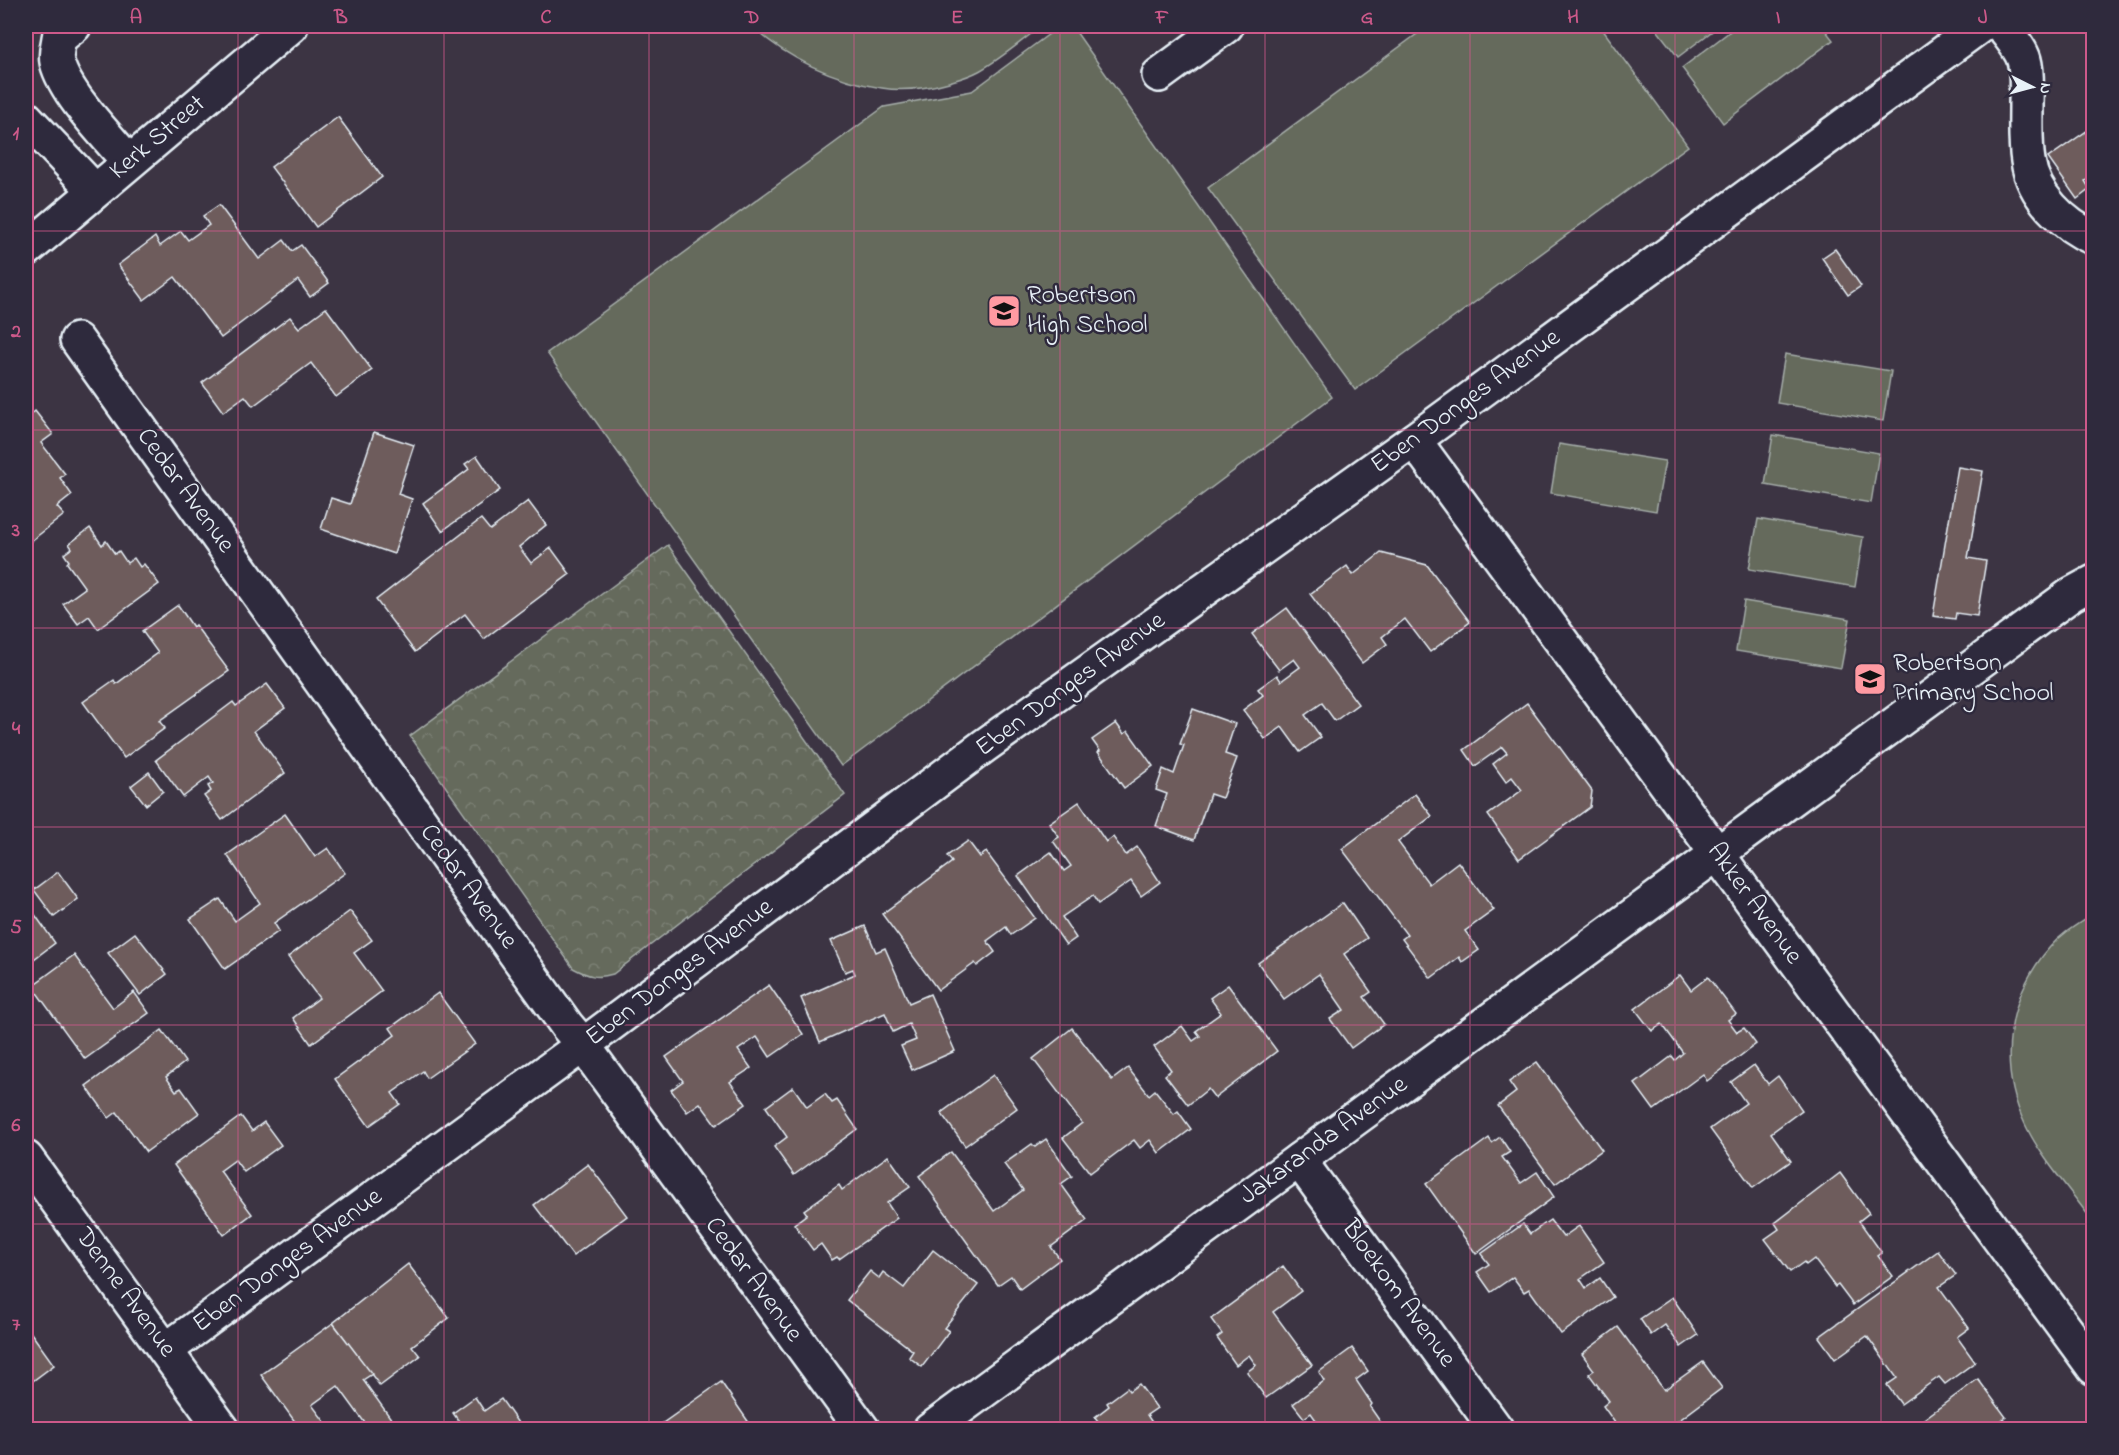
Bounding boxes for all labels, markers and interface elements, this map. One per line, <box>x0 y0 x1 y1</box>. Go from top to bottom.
text: A <box>130 4 142 33</box>
text: B <box>333 4 348 33</box>
text: C <box>541 4 552 33</box>
text: D <box>744 4 759 33</box>
text: E <box>951 4 963 33</box>
text: F <box>1155 4 1169 33</box>
text: G <box>1361 4 1374 33</box>
text: H <box>1567 4 1579 33</box>
text: I <box>1776 4 1781 33</box>
text: J <box>1978 4 1988 33</box>
north arrow <box>2002 57 2062 117</box>
text: N <box>2032 82 2057 95</box>
street label: Kerk Street <box>101 86 215 190</box>
text: 1 <box>13 120 20 149</box>
place label: Robertson High School <box>1027 277 1148 345</box>
school or university icon: Robertson High School <box>986 293 1022 329</box>
text: 2 <box>10 318 21 347</box>
street label: Eben Donges Avenue <box>1363 320 1569 484</box>
street label: Cedar Avenue <box>126 420 244 562</box>
text: 3 <box>11 517 20 546</box>
street label: Eben Donges Avenue <box>968 603 1174 767</box>
place label: Robertson Primary School <box>1893 645 2054 713</box>
school or university icon: Robertson Primary School <box>1852 661 1888 697</box>
text: 4 <box>12 715 21 744</box>
street label: Cedar Avenue <box>409 816 527 958</box>
street label: Akker Avenue <box>1697 835 1812 973</box>
street label: Eben Donges Avenue <box>578 889 782 1056</box>
text: 5 <box>10 914 22 943</box>
street label: Jakaranda Avenue <box>1232 1067 1416 1215</box>
text: 6 <box>12 1112 21 1141</box>
street label: Eben Donges Avenue <box>185 1179 391 1343</box>
street label: Cedar Avenue <box>694 1209 812 1351</box>
street label: Bloekom Avenue <box>1331 1211 1465 1376</box>
street label: Denne Avenue <box>64 1219 185 1366</box>
text: 7 <box>12 1311 21 1340</box>

